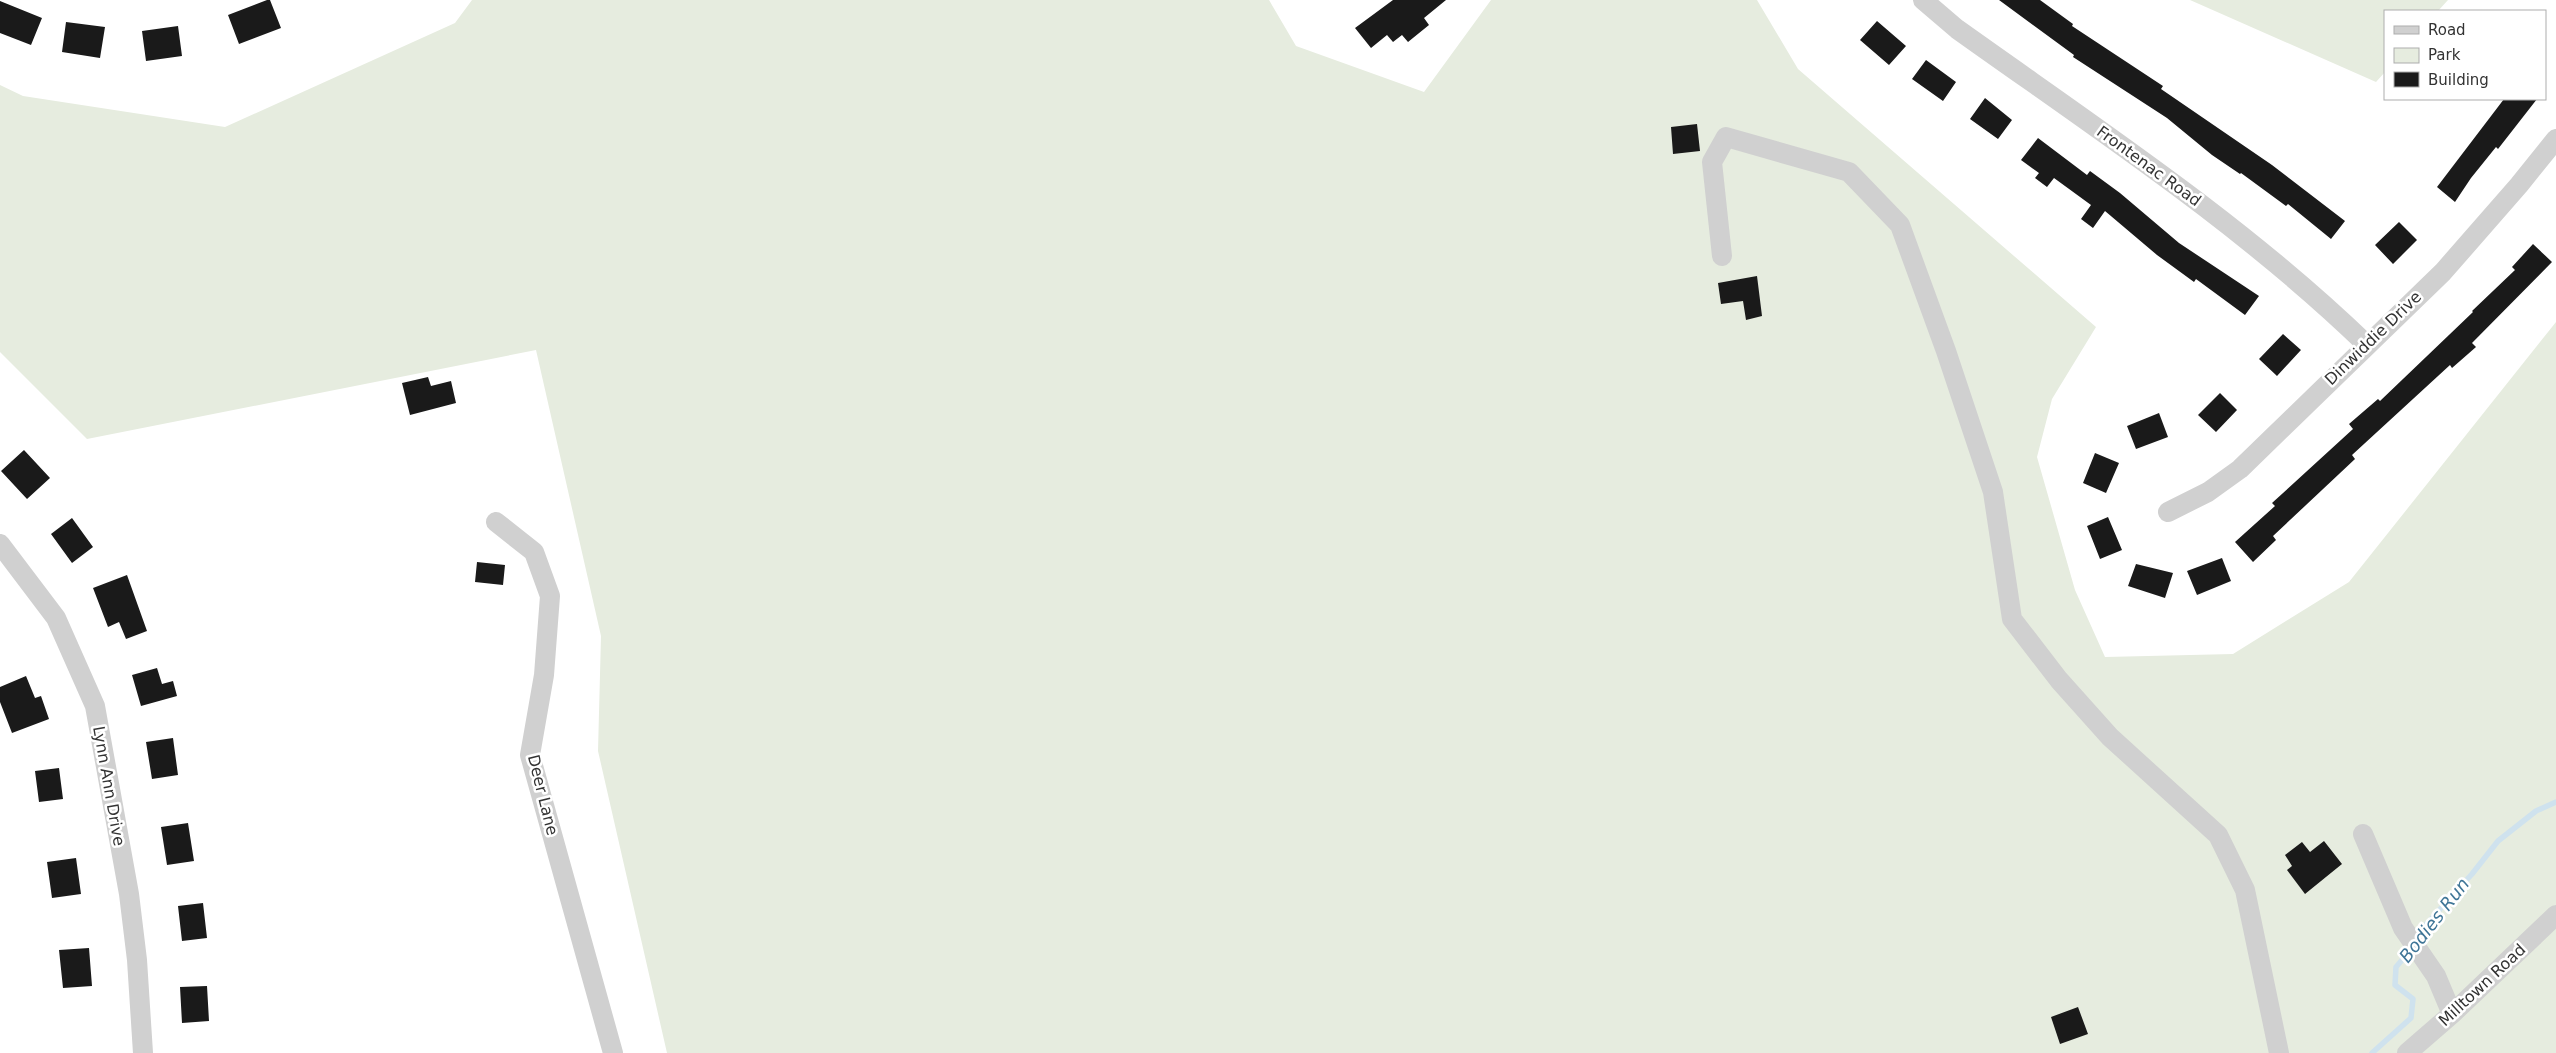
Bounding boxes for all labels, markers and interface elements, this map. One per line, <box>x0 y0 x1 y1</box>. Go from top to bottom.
legend <box>2384 10 2546 100</box>
text: Road <box>2428 21 2466 39</box>
text: Park <box>2428 46 2461 64</box>
text: Building <box>2428 71 2489 89</box>
street label: Frontenac Road <box>2093 122 2205 210</box>
street label: Dinwiddie Drive <box>2321 287 2425 389</box>
street label: Lynn Ann Drive <box>89 725 129 847</box>
street label: Deer Lane <box>524 753 562 837</box>
water label: Bodies Run <box>2395 874 2473 966</box>
street label: Milltown Road <box>2435 940 2529 1030</box>

